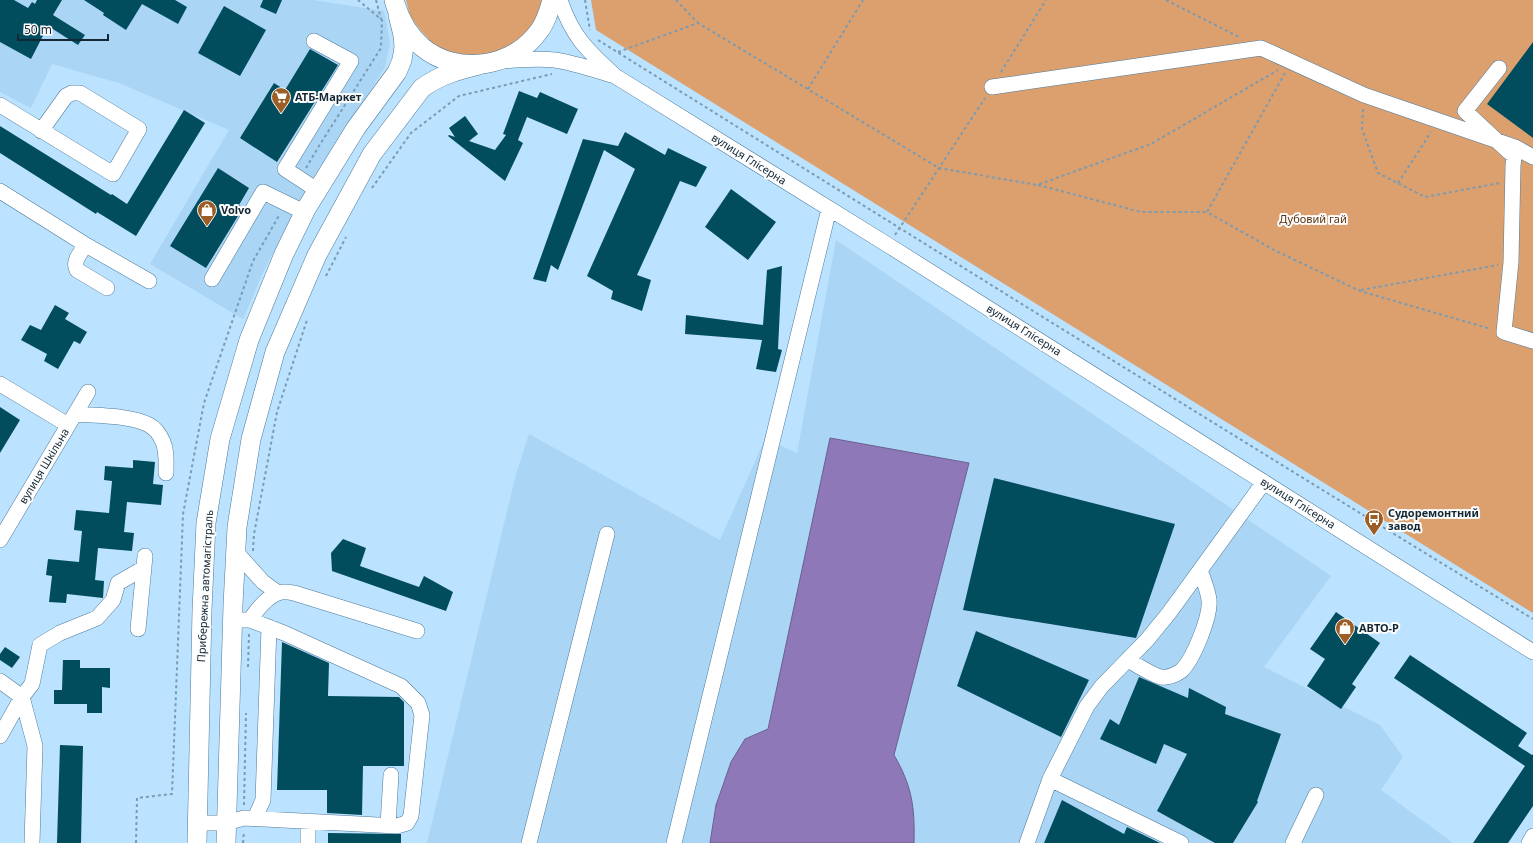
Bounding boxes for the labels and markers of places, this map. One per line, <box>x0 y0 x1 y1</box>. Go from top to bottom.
supermarket icon: АТБ-Маркет <box>270 86 292 114</box>
place label: АТБ-Маркет <box>295 89 362 104</box>
shop icon: Volvo <box>196 199 218 227</box>
place label: Volvo <box>221 202 251 217</box>
place label: Судоремонтний завод <box>1388 505 1479 533</box>
bus stop icon: Судоремонтний завод <box>1363 508 1385 536</box>
shop icon: АВТО-Р <box>1334 617 1356 645</box>
place label: АВТО-Р <box>1359 620 1399 635</box>

